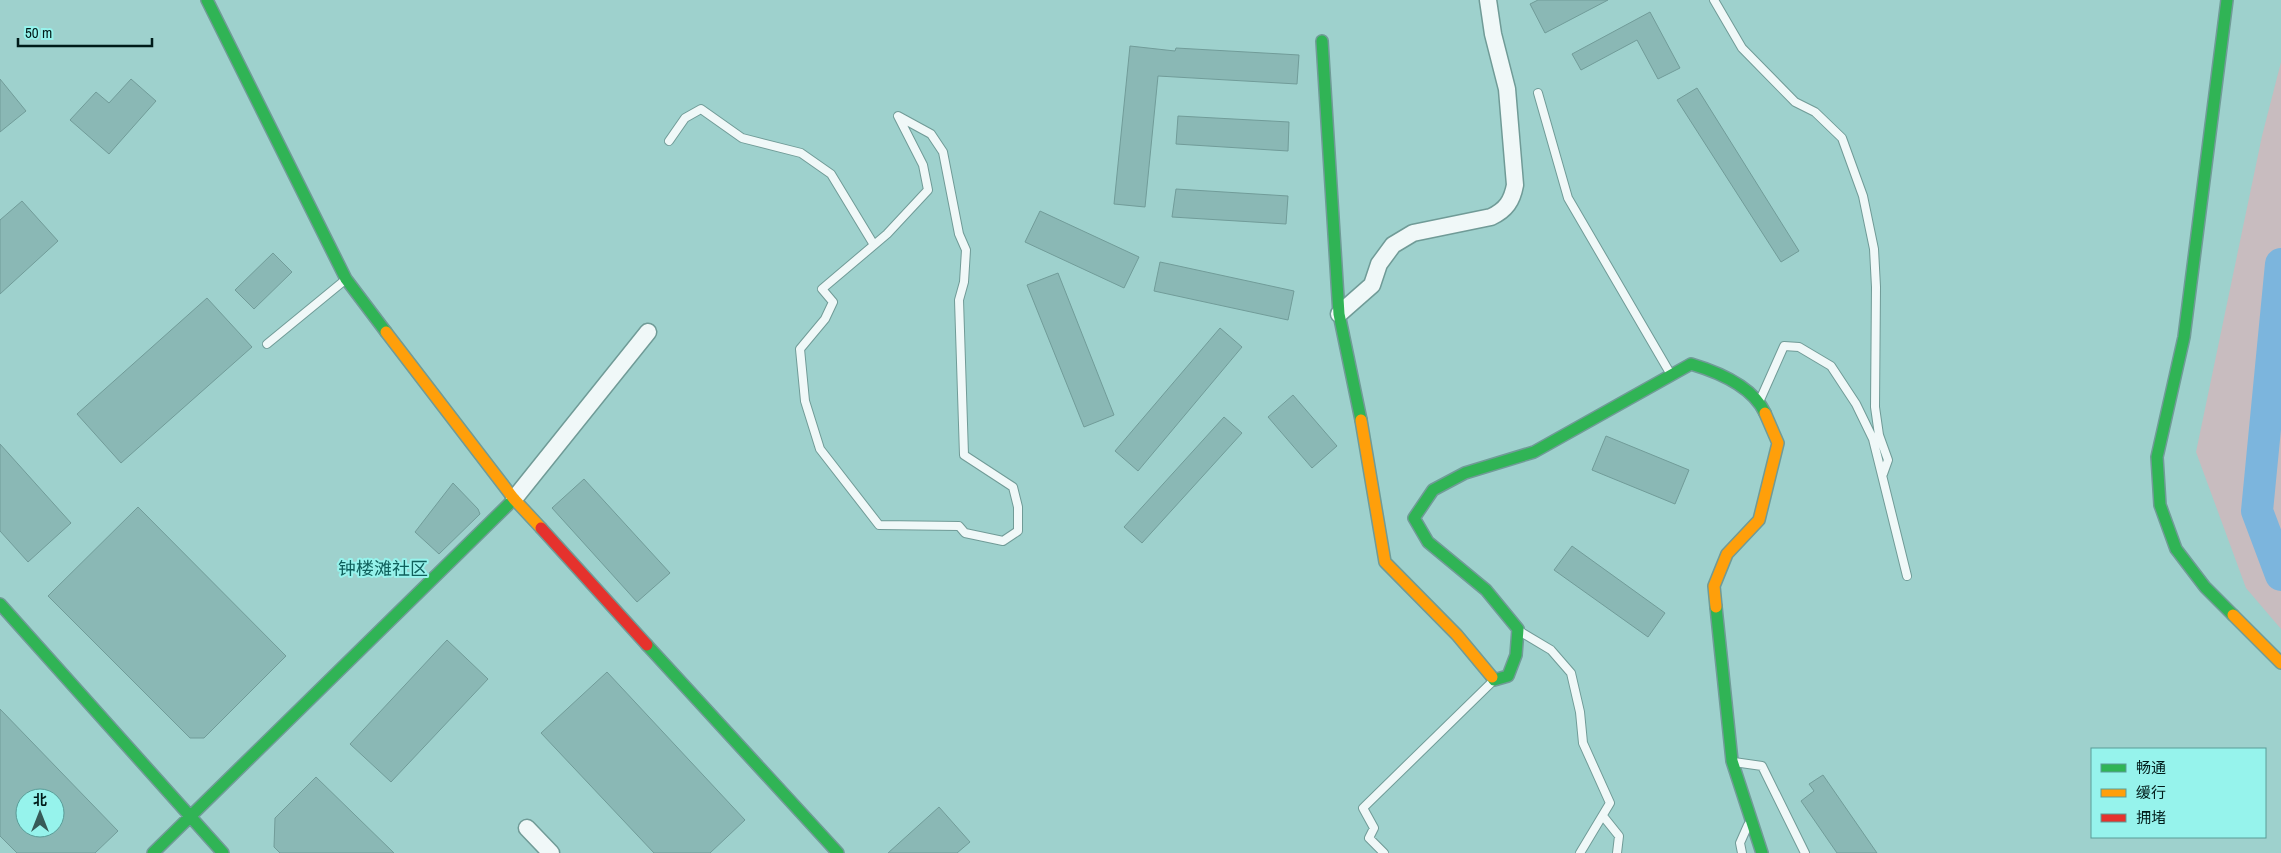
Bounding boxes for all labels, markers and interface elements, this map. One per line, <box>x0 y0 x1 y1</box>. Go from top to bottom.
scale bar <box>18 15 151 47</box>
text: 50 m <box>25 22 52 43</box>
district label: 钟楼滩社区 <box>338 556 428 581</box>
legend <box>2091 748 2266 838</box>
text: 畅通 <box>2136 757 2166 778</box>
text: 缓行 <box>2136 782 2166 803</box>
north arrow <box>15 788 65 838</box>
text: 北 <box>33 791 47 809</box>
text: 拥堵 <box>2136 807 2166 828</box>

